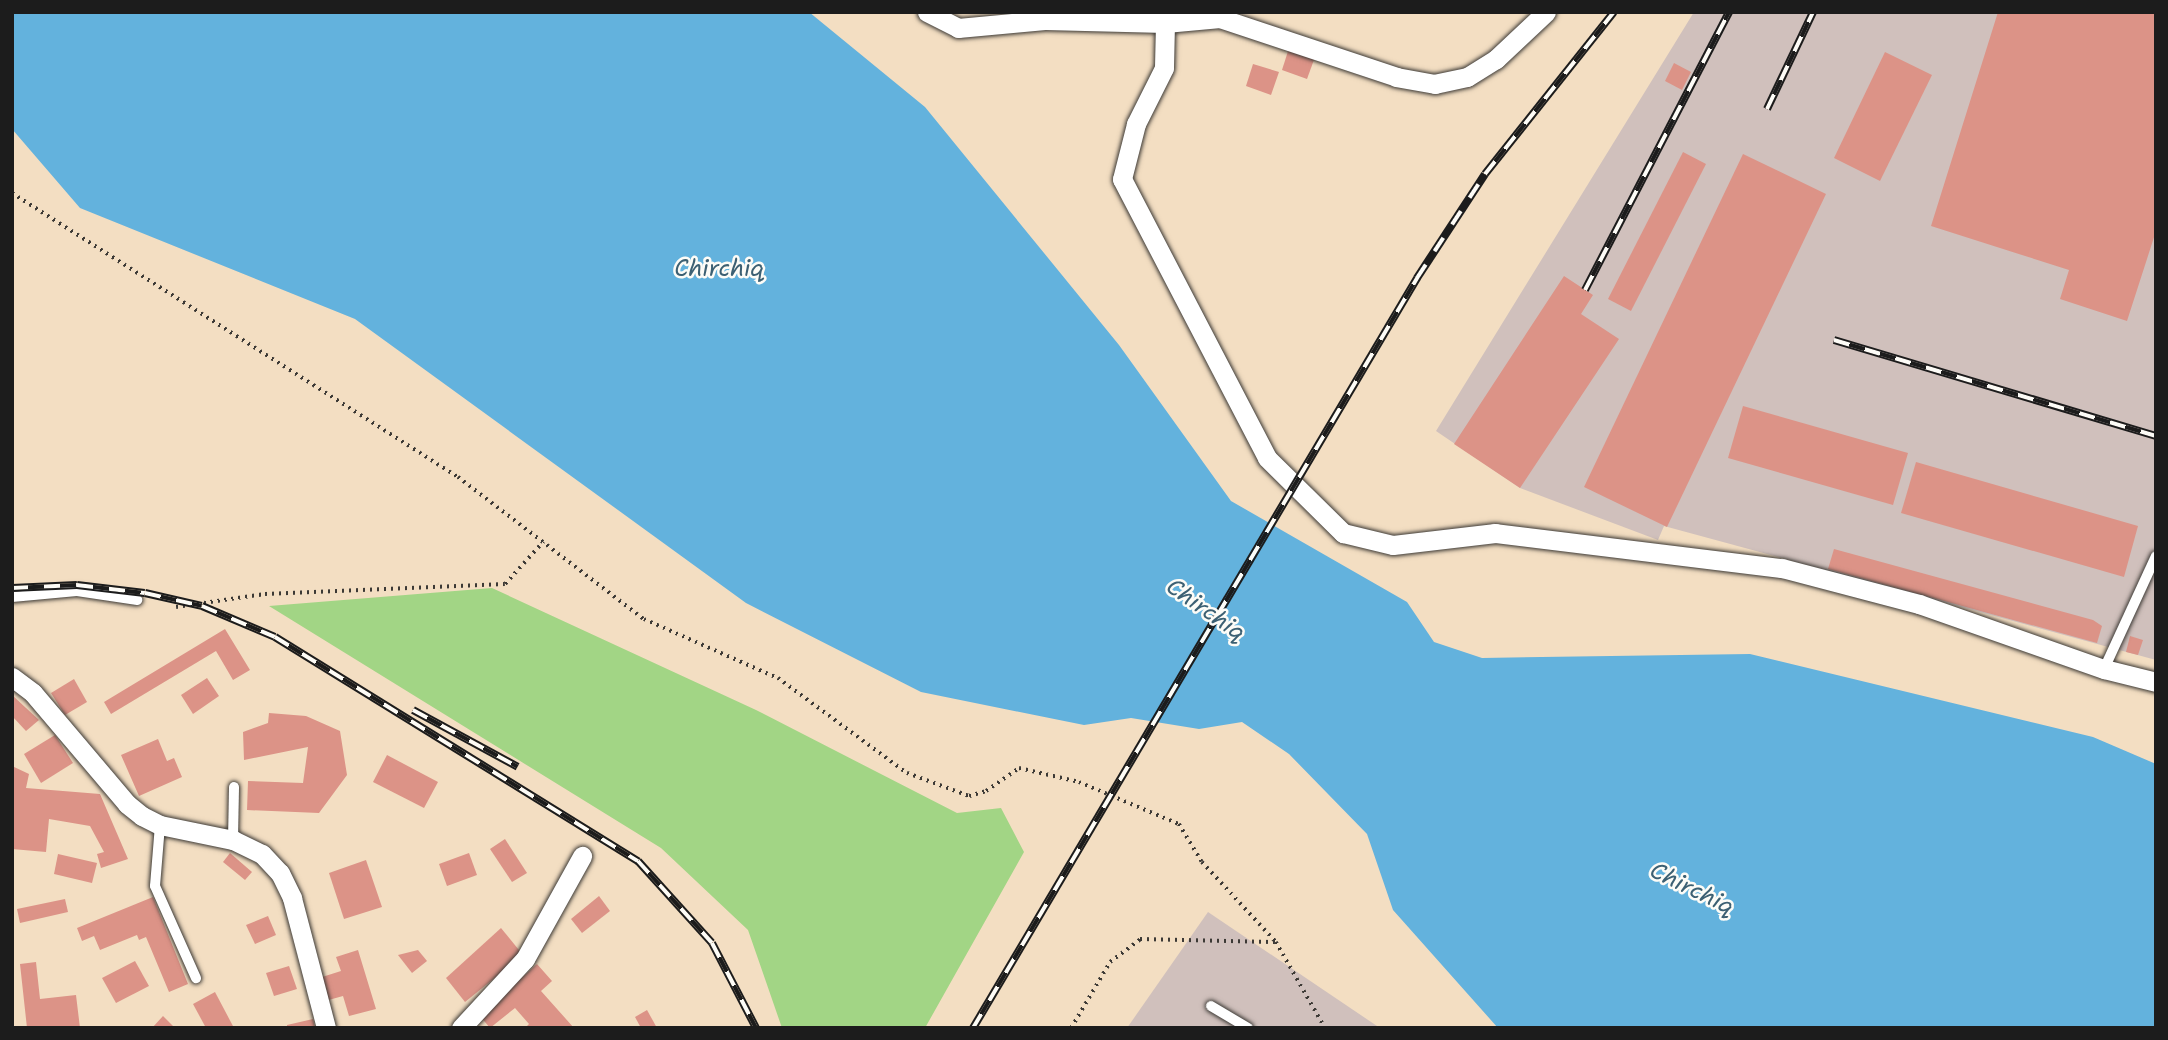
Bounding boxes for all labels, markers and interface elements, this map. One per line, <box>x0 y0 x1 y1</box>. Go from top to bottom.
water label: Chirchiq <box>674 254 764 282</box>
water label: Chirchiq <box>1161 572 1251 646</box>
water label: Chirchiq <box>1646 856 1738 920</box>

